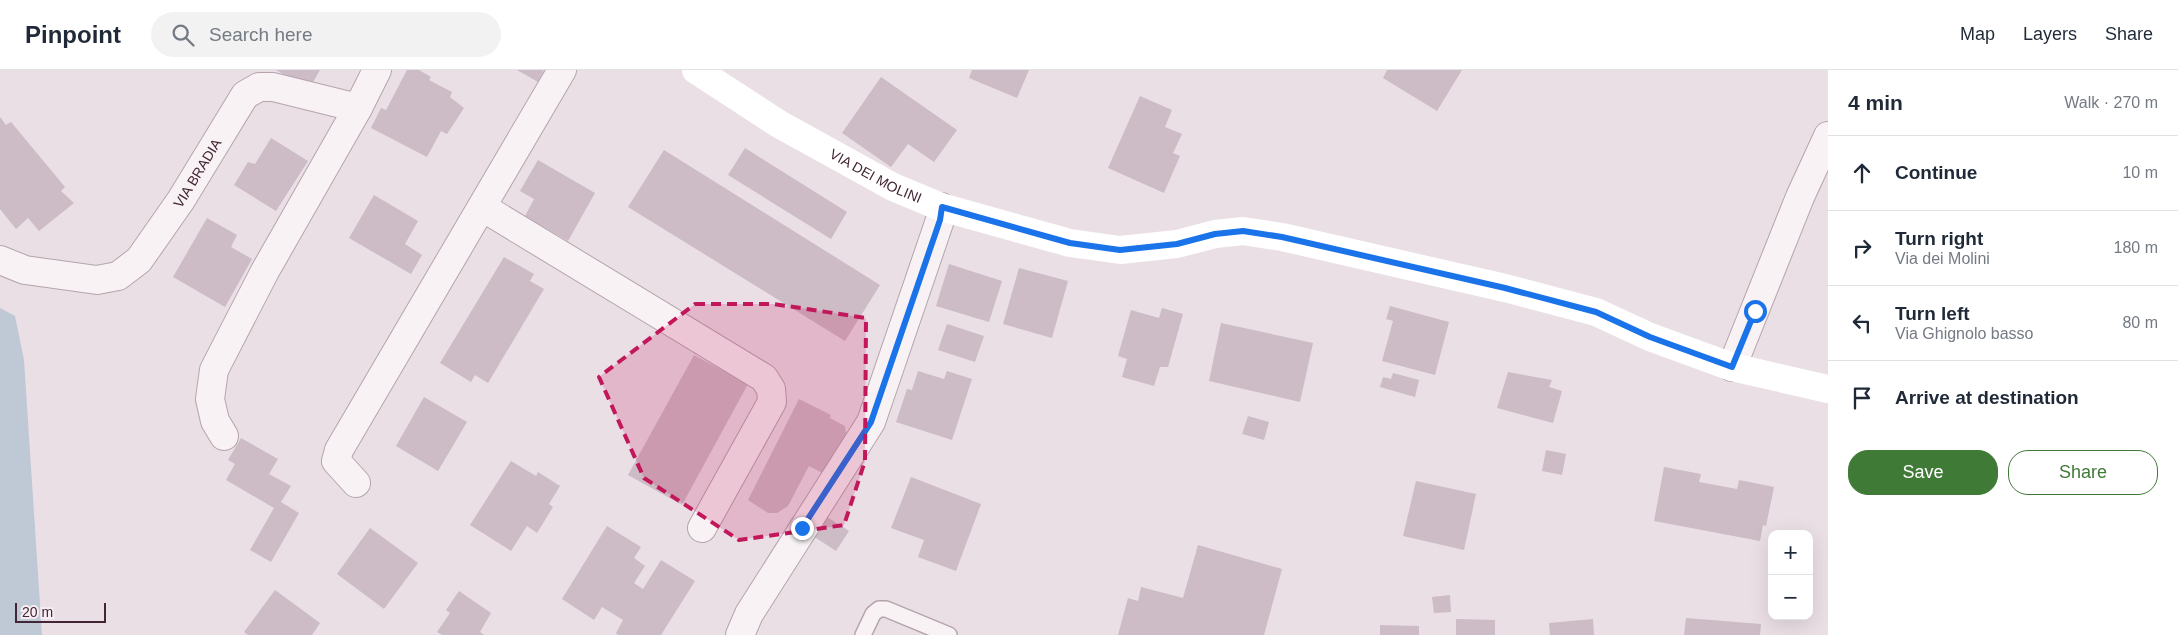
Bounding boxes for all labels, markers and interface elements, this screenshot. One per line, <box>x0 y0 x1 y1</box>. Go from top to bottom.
search box <box>151 12 501 57</box>
text: Pinpoint <box>25 21 121 48</box>
icon: search <box>169 21 197 49</box>
text: Search here <box>209 24 313 45</box>
text: Map <box>1960 24 1995 44</box>
text: Layers <box>2023 24 2077 44</box>
text: Share <box>2105 24 2153 44</box>
text: 4 min <box>1848 91 1903 114</box>
text: Walk · 270 m <box>2064 94 2158 111</box>
street label: VIA BRADIA <box>170 135 225 211</box>
street label: VIA DEI MOLINI <box>827 146 924 206</box>
icon: ahead <box>1848 159 1876 187</box>
text: Continue <box>1895 162 1977 183</box>
text: 10 m <box>2122 164 2158 181</box>
text: Turn right <box>1895 228 1983 249</box>
icon: right <box>1848 234 1876 262</box>
text: 180 m <box>2114 239 2158 256</box>
text: Via dei Molini <box>1895 250 1990 267</box>
route start <box>1744 300 1767 323</box>
text: Turn left <box>1895 303 1970 324</box>
icon: left <box>1848 309 1876 337</box>
text: 80 m <box>2122 314 2158 331</box>
text: Via Ghignolo basso <box>1895 325 2033 342</box>
icon: arrive <box>1848 384 1876 412</box>
text: Arrive at destination <box>1895 387 2079 408</box>
button: Save <box>1848 450 1998 495</box>
button: Share <box>2008 450 2158 495</box>
route end <box>791 517 814 540</box>
map controls <box>1768 530 1813 620</box>
button: + <box>1768 530 1813 575</box>
button: − <box>1768 575 1813 620</box>
scale bar <box>15 600 106 623</box>
text: 20 m <box>22 604 53 620</box>

